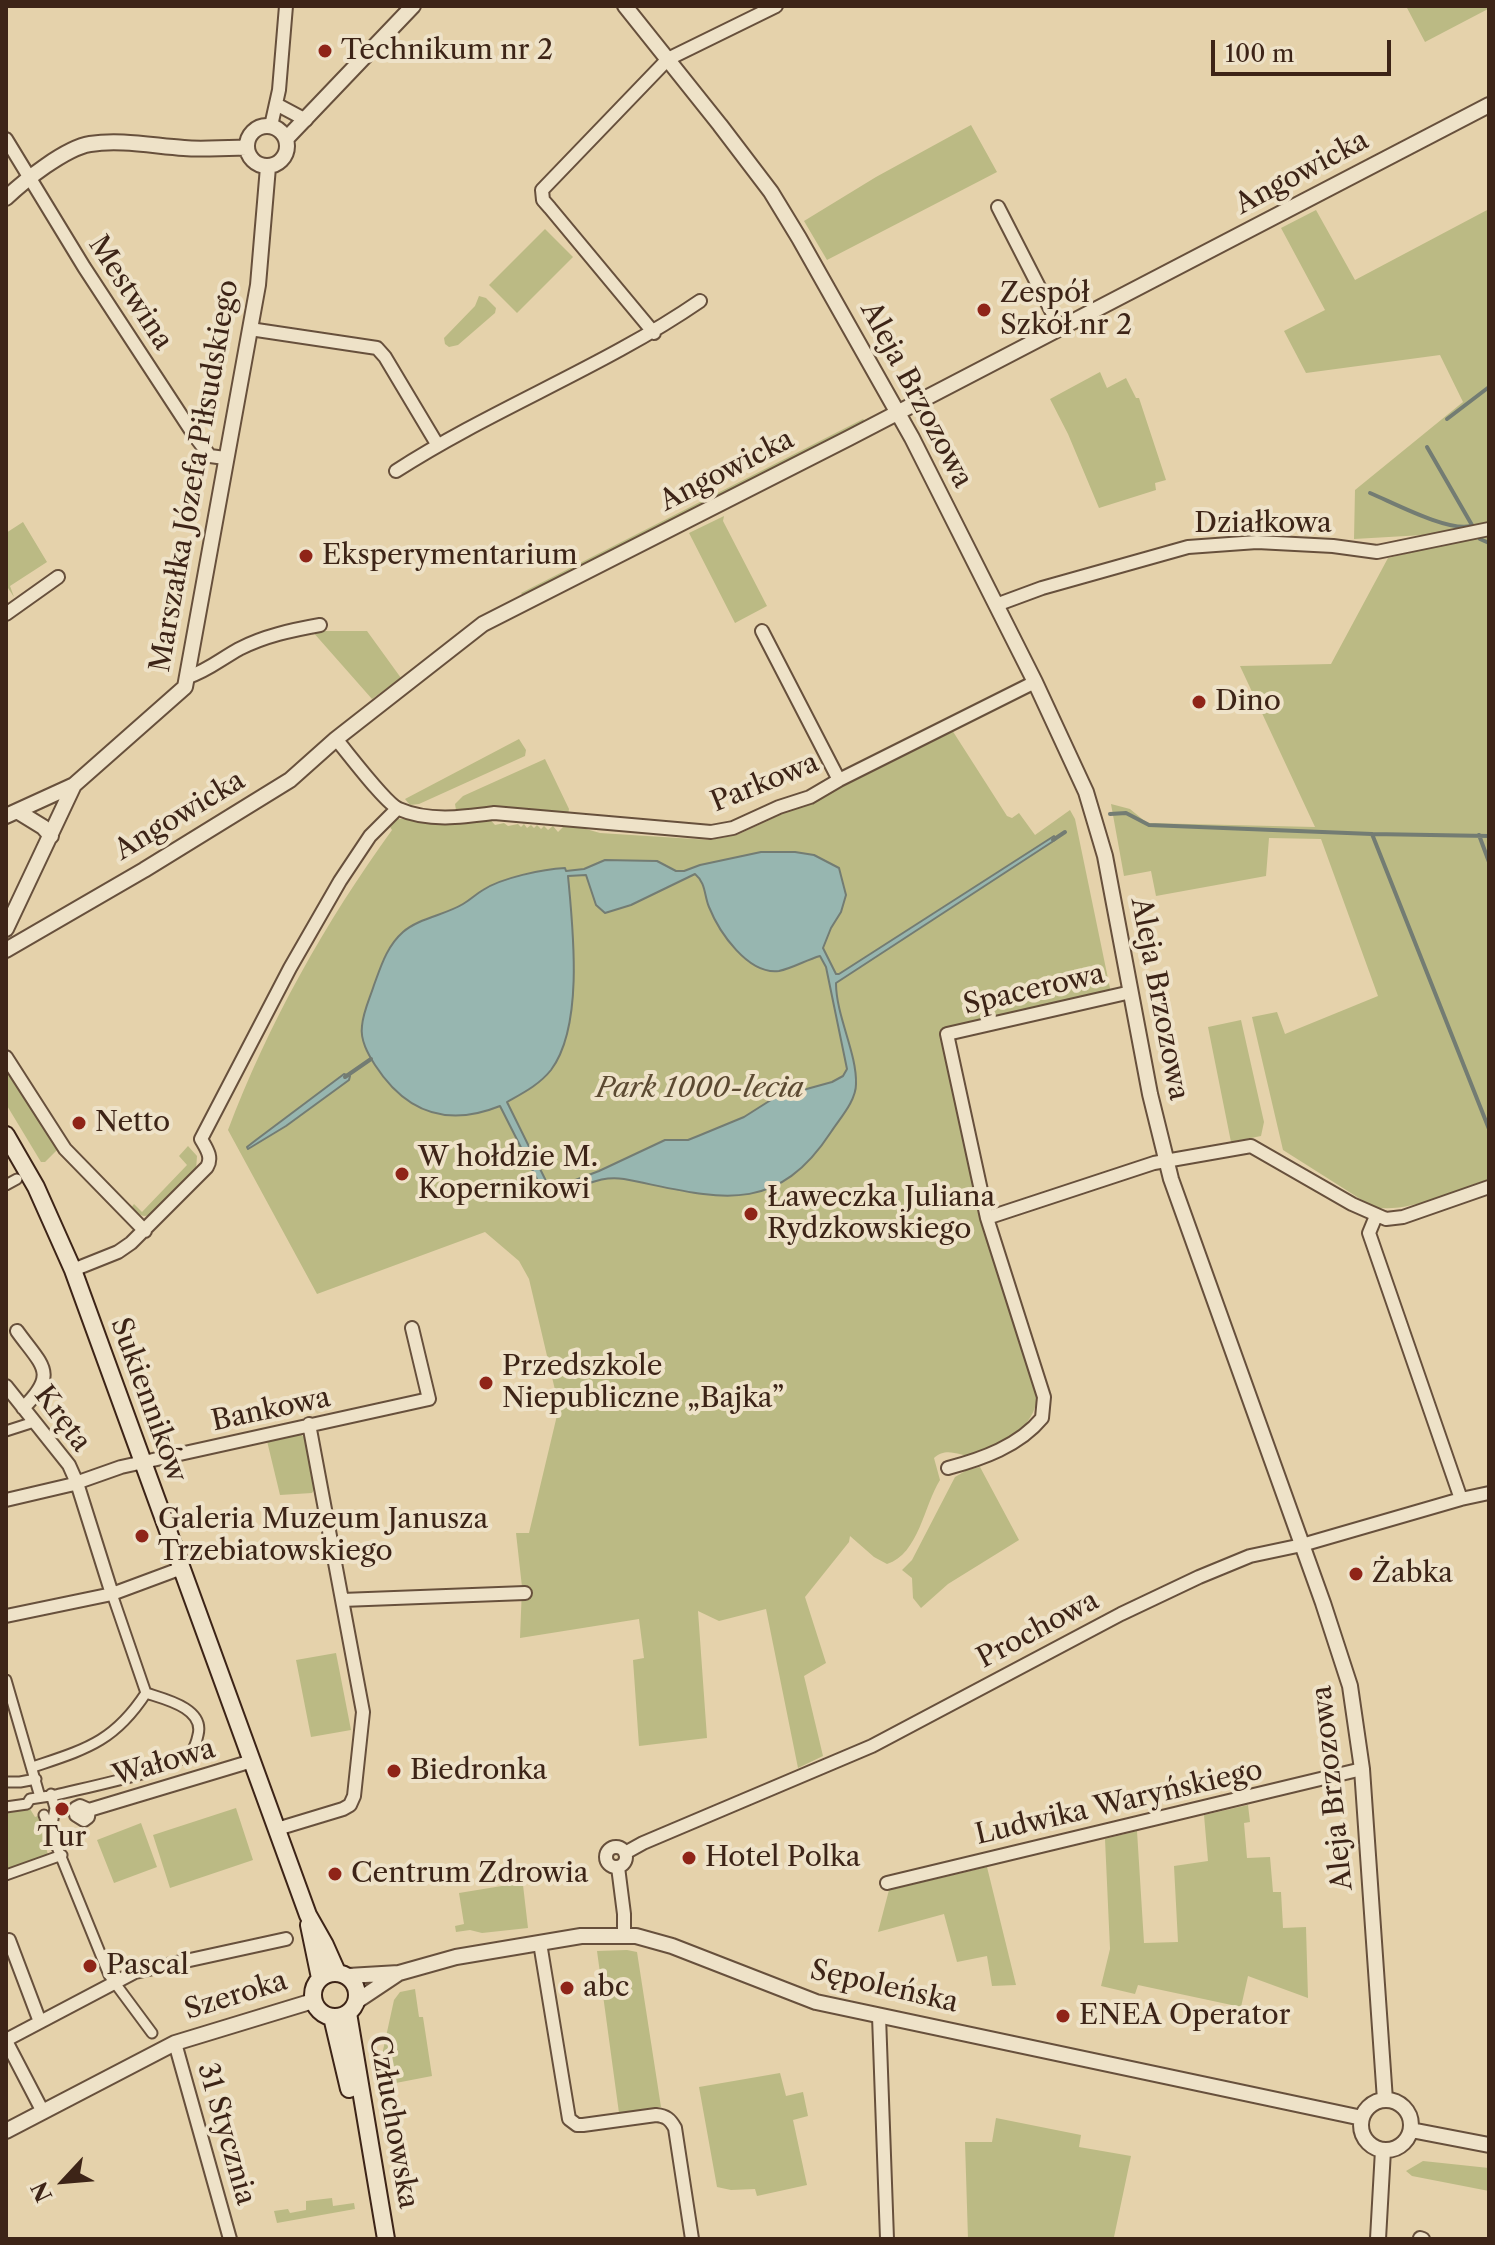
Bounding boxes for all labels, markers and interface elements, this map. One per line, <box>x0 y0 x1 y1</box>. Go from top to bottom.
scale bar <box>1215 24 1395 74</box>
place label: Technikum nr 2 <box>341 34 553 68</box>
text: 100 m <box>1225 39 1294 68</box>
marker: Technikum nr 2 <box>316 42 334 60</box>
street label: Angowicka <box>1230 124 1374 222</box>
street label: Mestwina <box>81 230 179 356</box>
street label: Marszałka Józefa Piłsudskiego <box>144 277 246 675</box>
place label: Zespół Szkół nr 2 <box>1000 277 1132 343</box>
street label: Aleja Brzozowa <box>853 296 979 494</box>
marker: Zespół Szkół nr 2 <box>975 301 993 319</box>
street label: Angowicka <box>654 423 800 519</box>
street label: Działkowa <box>1194 507 1332 541</box>
place label: Eksperymentarium <box>322 539 578 573</box>
marker: Eksperymentarium <box>297 547 315 565</box>
place label: Dino <box>1215 685 1281 719</box>
marker: Dino <box>1190 693 1208 711</box>
street label: Parkowa <box>706 746 824 820</box>
street label: Angowicka <box>109 764 251 868</box>
street label: Aleja Brzozowa <box>1123 895 1195 1103</box>
street label: Spacerowa <box>960 957 1108 1023</box>
park label: Park 1000-lecia <box>596 1072 804 1106</box>
place label: Netto <box>95 1106 170 1140</box>
marker: Netto <box>70 1114 88 1132</box>
place label: W hołdzie M. Kopernikowi <box>418 1141 598 1207</box>
marker: W hołdzie M. Kopernikowi <box>393 1165 411 1183</box>
place label: Ławeczka Juliana Rydzkowskiego <box>767 1181 995 1247</box>
marker: Ławeczka Juliana Rydzkowskiego <box>742 1205 760 1223</box>
street label: Sukienników <box>103 1313 193 1487</box>
place label: Przedszkole Niepubliczne „Bajka” <box>502 1350 784 1416</box>
marker: Przedszkole Niepubliczne „Bajka” <box>477 1374 495 1392</box>
street label: Kręta <box>26 1380 98 1458</box>
street label: Bankowa <box>209 1381 333 1439</box>
place label: Galeria Muzeum Janusza Trzebiatowskiego <box>158 1503 488 1569</box>
marker: Galeria Muzeum Janusza Trzebiatowskiego <box>133 1527 151 1545</box>
place label: Żabka <box>1372 1557 1453 1591</box>
marker: Żabka <box>1347 1565 1365 1583</box>
street label: Prochowa <box>971 1584 1105 1676</box>
street label: Aleja Brzozowa <box>1306 1684 1360 1892</box>
street label: Wałowa <box>109 1732 219 1794</box>
place label: Biedronka <box>410 1754 547 1788</box>
street label: Ludwika Waryńskiego <box>972 1754 1266 1852</box>
marker: Biedronka <box>385 1762 403 1780</box>
marker: Tur <box>53 1800 71 1818</box>
place label: Tur <box>37 1821 87 1855</box>
place label: Hotel Polka <box>705 1841 860 1875</box>
marker: Hotel Polka <box>680 1849 698 1867</box>
place label: Centrum Zdrowia <box>351 1857 589 1891</box>
marker: Centrum Zdrowia <box>326 1865 344 1883</box>
place label: Pascal <box>106 1949 189 1983</box>
street label: Sępoleńska <box>807 1954 961 2020</box>
marker: Pascal <box>81 1957 99 1975</box>
street label: Szeroka <box>181 1964 291 2028</box>
place label: abc <box>583 1971 629 2005</box>
marker: abc <box>558 1979 576 1997</box>
place label: ENEA Operator <box>1079 1999 1290 2033</box>
marker: ENEA Operator <box>1054 2007 1072 2025</box>
street label: Człuchowska <box>361 2033 425 2211</box>
street label: 31 Stycznia <box>190 2059 262 2209</box>
north arrow <box>24 2141 104 2221</box>
text: N <box>26 2177 58 2206</box>

